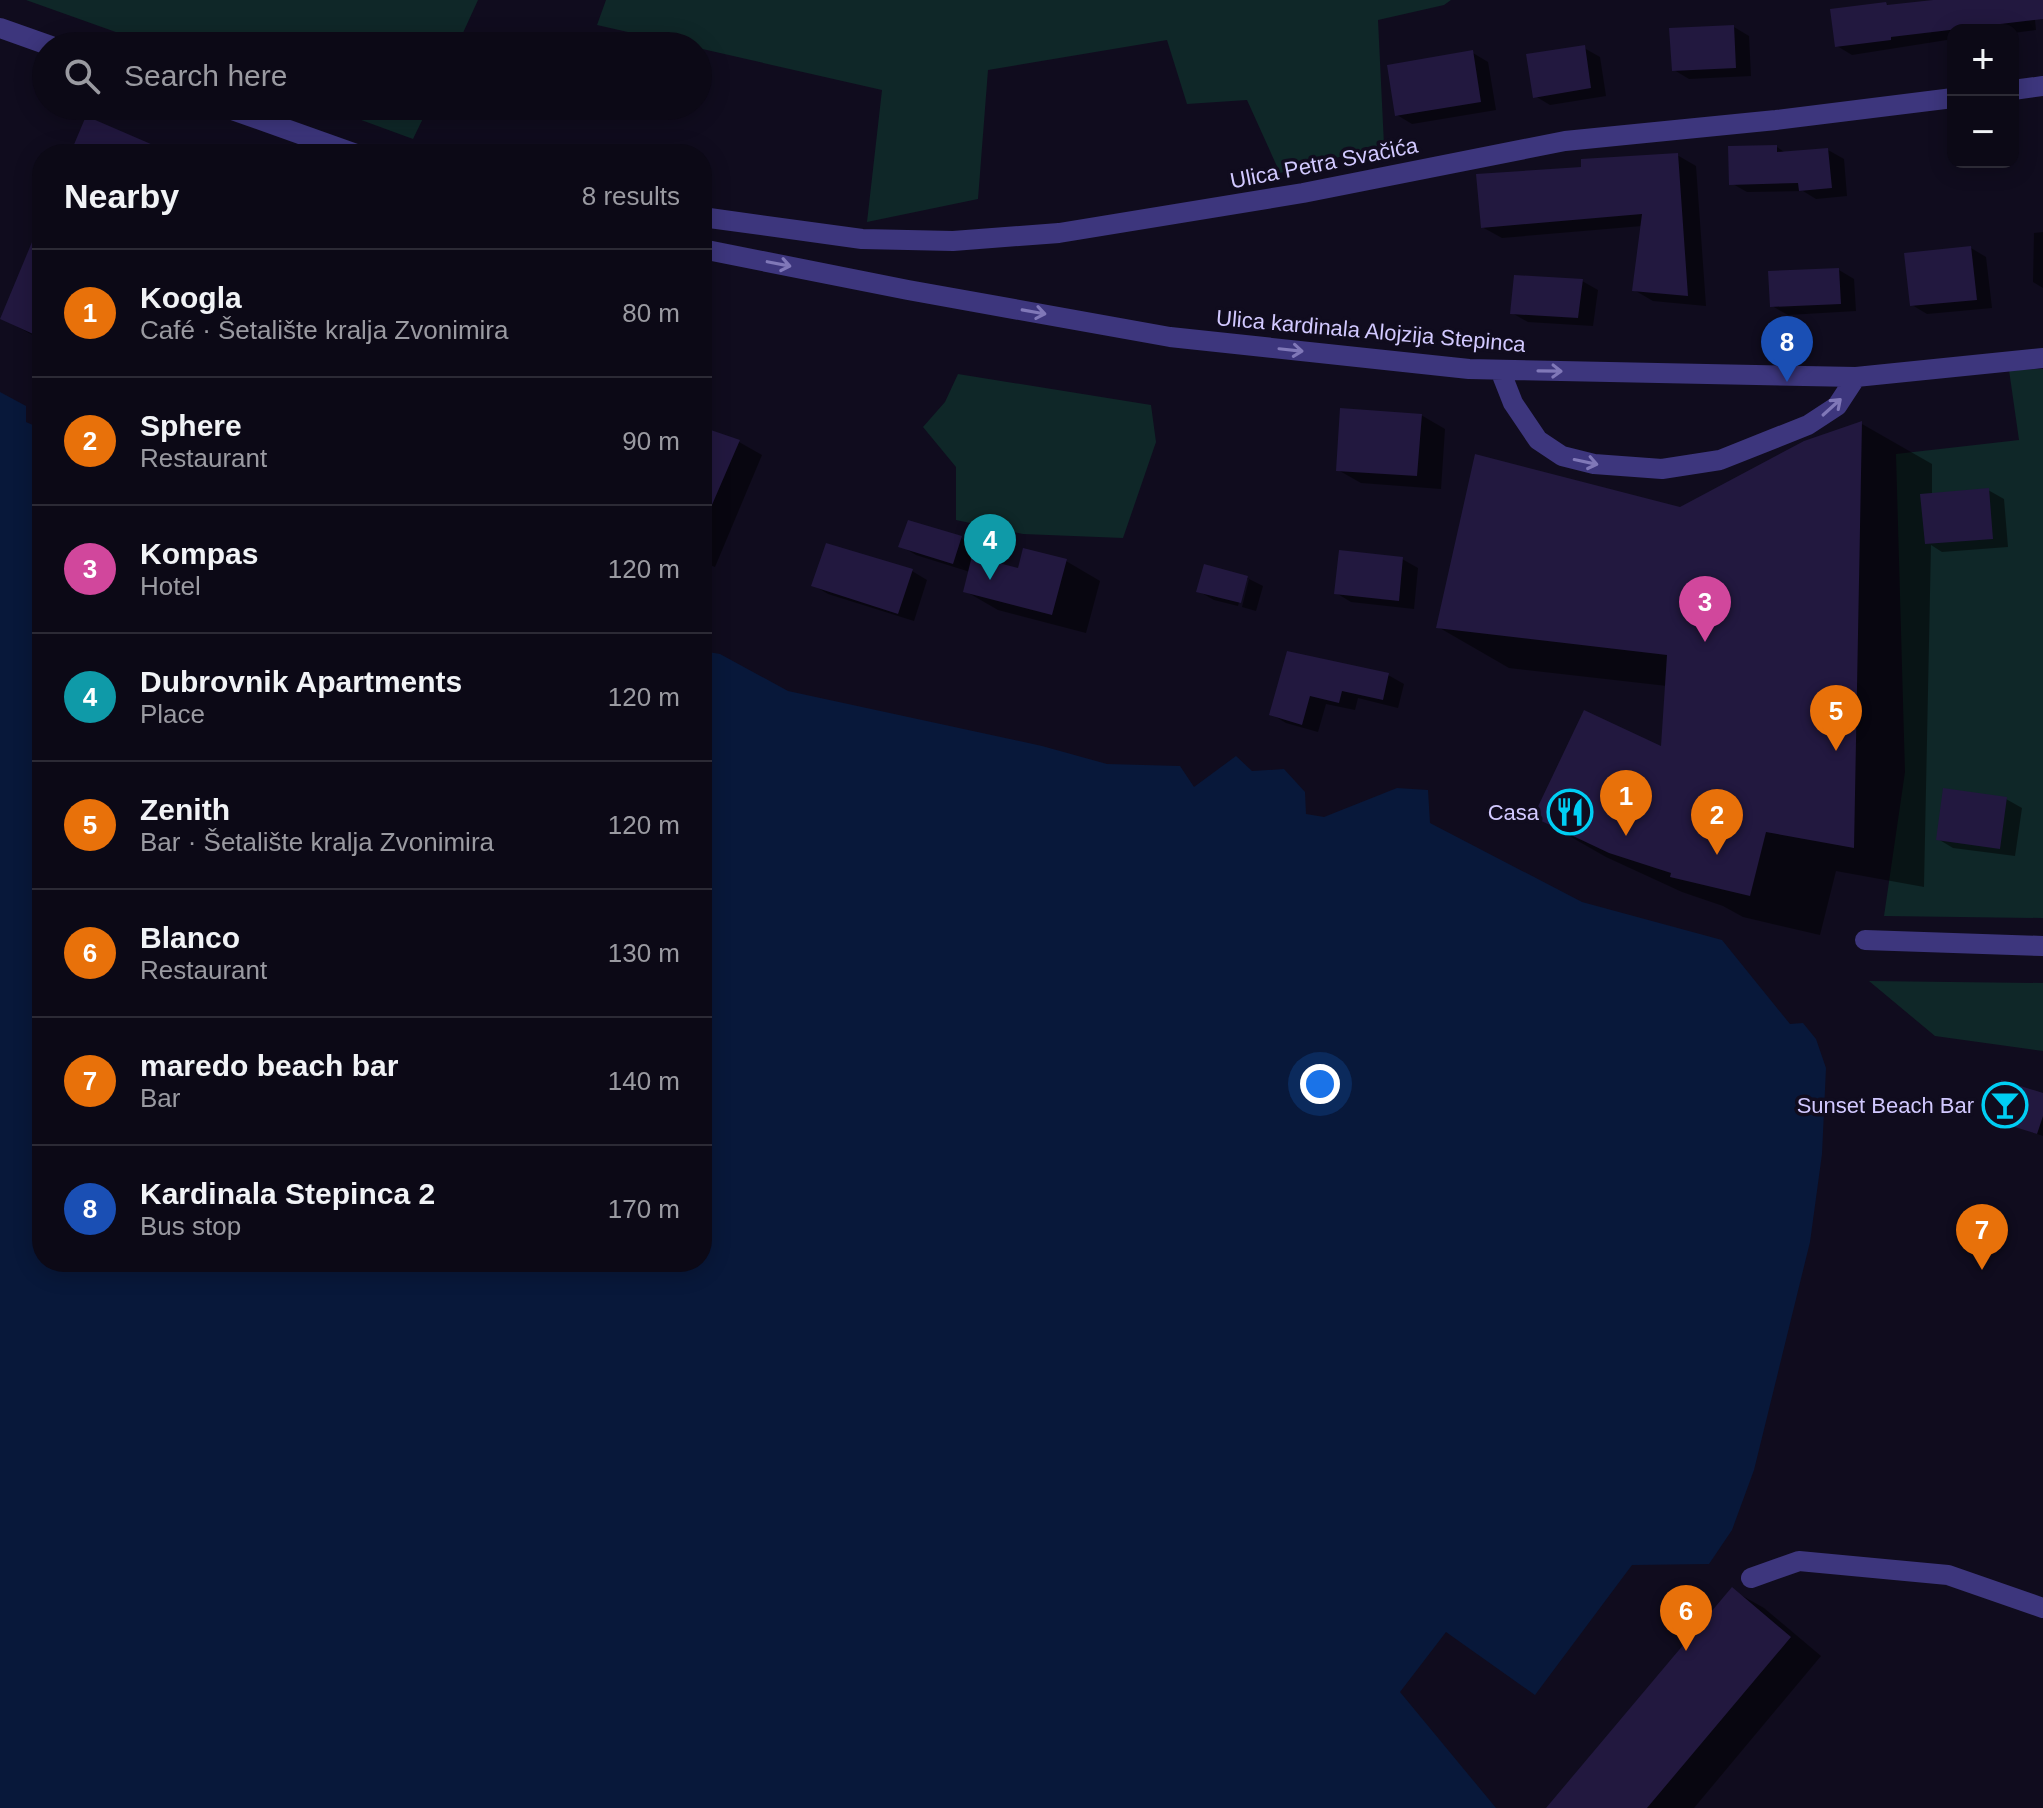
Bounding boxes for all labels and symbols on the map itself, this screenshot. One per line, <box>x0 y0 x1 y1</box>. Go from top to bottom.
street label: Ulica Petra Svačića <box>1228 132 1421 193</box>
one-way arrow <box>765 257 791 272</box>
street label: Ulica kardinala Alojzija Stepinca <box>1215 305 1528 357</box>
one-way arrow <box>1021 306 1046 321</box>
pin: 8 <box>1761 316 1813 382</box>
one-way arrow <box>1277 343 1304 358</box>
one-way arrow <box>1536 363 1563 379</box>
one-way arrow <box>1821 398 1841 416</box>
one-way arrow <box>1573 455 1598 470</box>
pin: 4 <box>964 514 1016 580</box>
pin: 3 <box>1679 576 1731 642</box>
pin: 5 <box>1810 685 1862 751</box>
pin: 1 <box>1600 770 1652 836</box>
restaurant icon: Casa <box>1546 788 1594 836</box>
pin: 2 <box>1691 789 1743 855</box>
place label: Casa <box>1488 800 1540 825</box>
your location <box>1300 1064 1340 1104</box>
bar icon: Sunset Beach Bar <box>1981 1081 2029 1129</box>
place label: Sunset Beach Bar <box>1797 1093 1974 1118</box>
pin: 7 <box>1956 1204 2008 1270</box>
pin: 6 <box>1660 1585 1712 1651</box>

